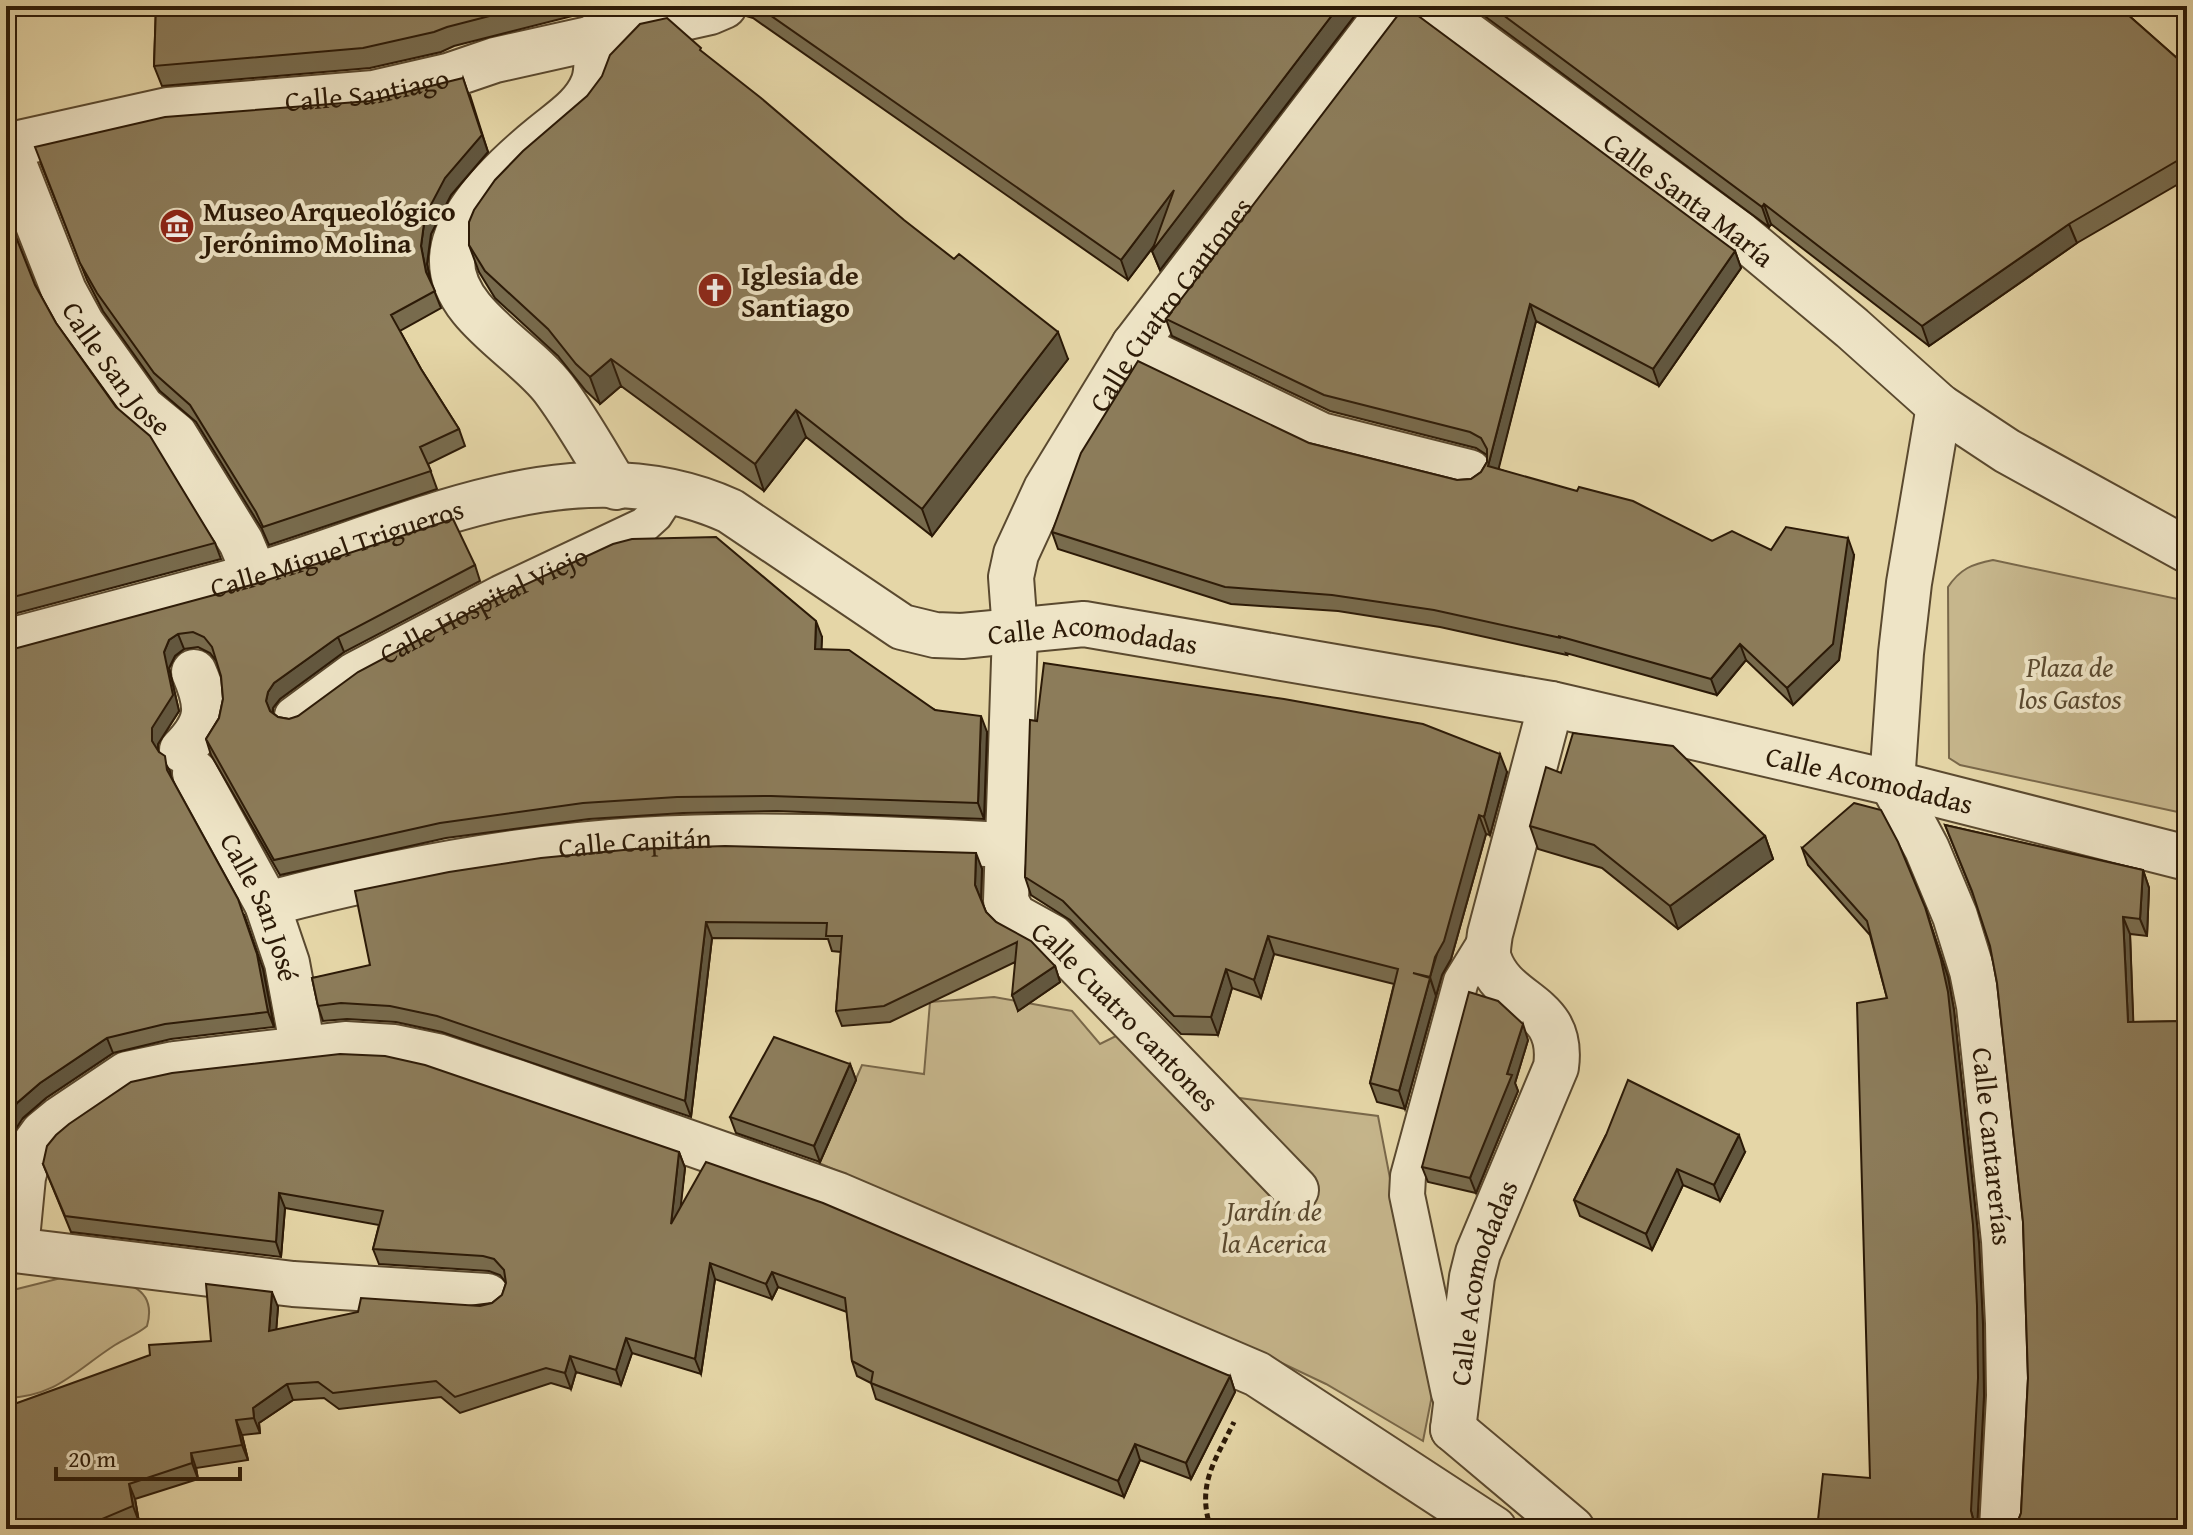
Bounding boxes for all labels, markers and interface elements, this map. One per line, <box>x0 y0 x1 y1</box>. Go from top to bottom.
street label: Calle Santiago <box>283 56 453 121</box>
street label: Calle Santa María <box>1596 121 1785 277</box>
street label: Calle Cuatro Cantones <box>1078 188 1261 419</box>
place label: Museo Arqueológico Jerónimo Molina <box>199 190 456 263</box>
museum icon: Museo Arqueológico Jerónimo Molina <box>158 207 196 245</box>
place label: Iglesia de Santiago <box>741 254 859 327</box>
church icon: Iglesia de Santiago <box>696 271 734 309</box>
street label: Calle San Jose <box>53 294 181 445</box>
street label: Calle Miguel Trigueros <box>205 487 468 607</box>
street label: Calle Hospital Viejo <box>372 534 594 673</box>
street label: Calle Acomodadas <box>986 603 1201 664</box>
park label: Plaza de los Gastos <box>2018 646 2122 719</box>
street label: Calle Acomodadas <box>1762 734 1978 823</box>
street label: Calle Capitán <box>556 816 713 868</box>
street label: Calle San José <box>211 825 310 985</box>
street label: Calle Cuatro cantones <box>1025 910 1230 1120</box>
street label: Calle Cantarerías <box>1963 1045 2025 1247</box>
street label: Calle Acomodadas <box>1438 1173 1527 1388</box>
park label: Jardín de la Acerica <box>1221 1190 1327 1263</box>
scale bar <box>56 1431 240 1481</box>
text: 20 m <box>68 1441 116 1476</box>

